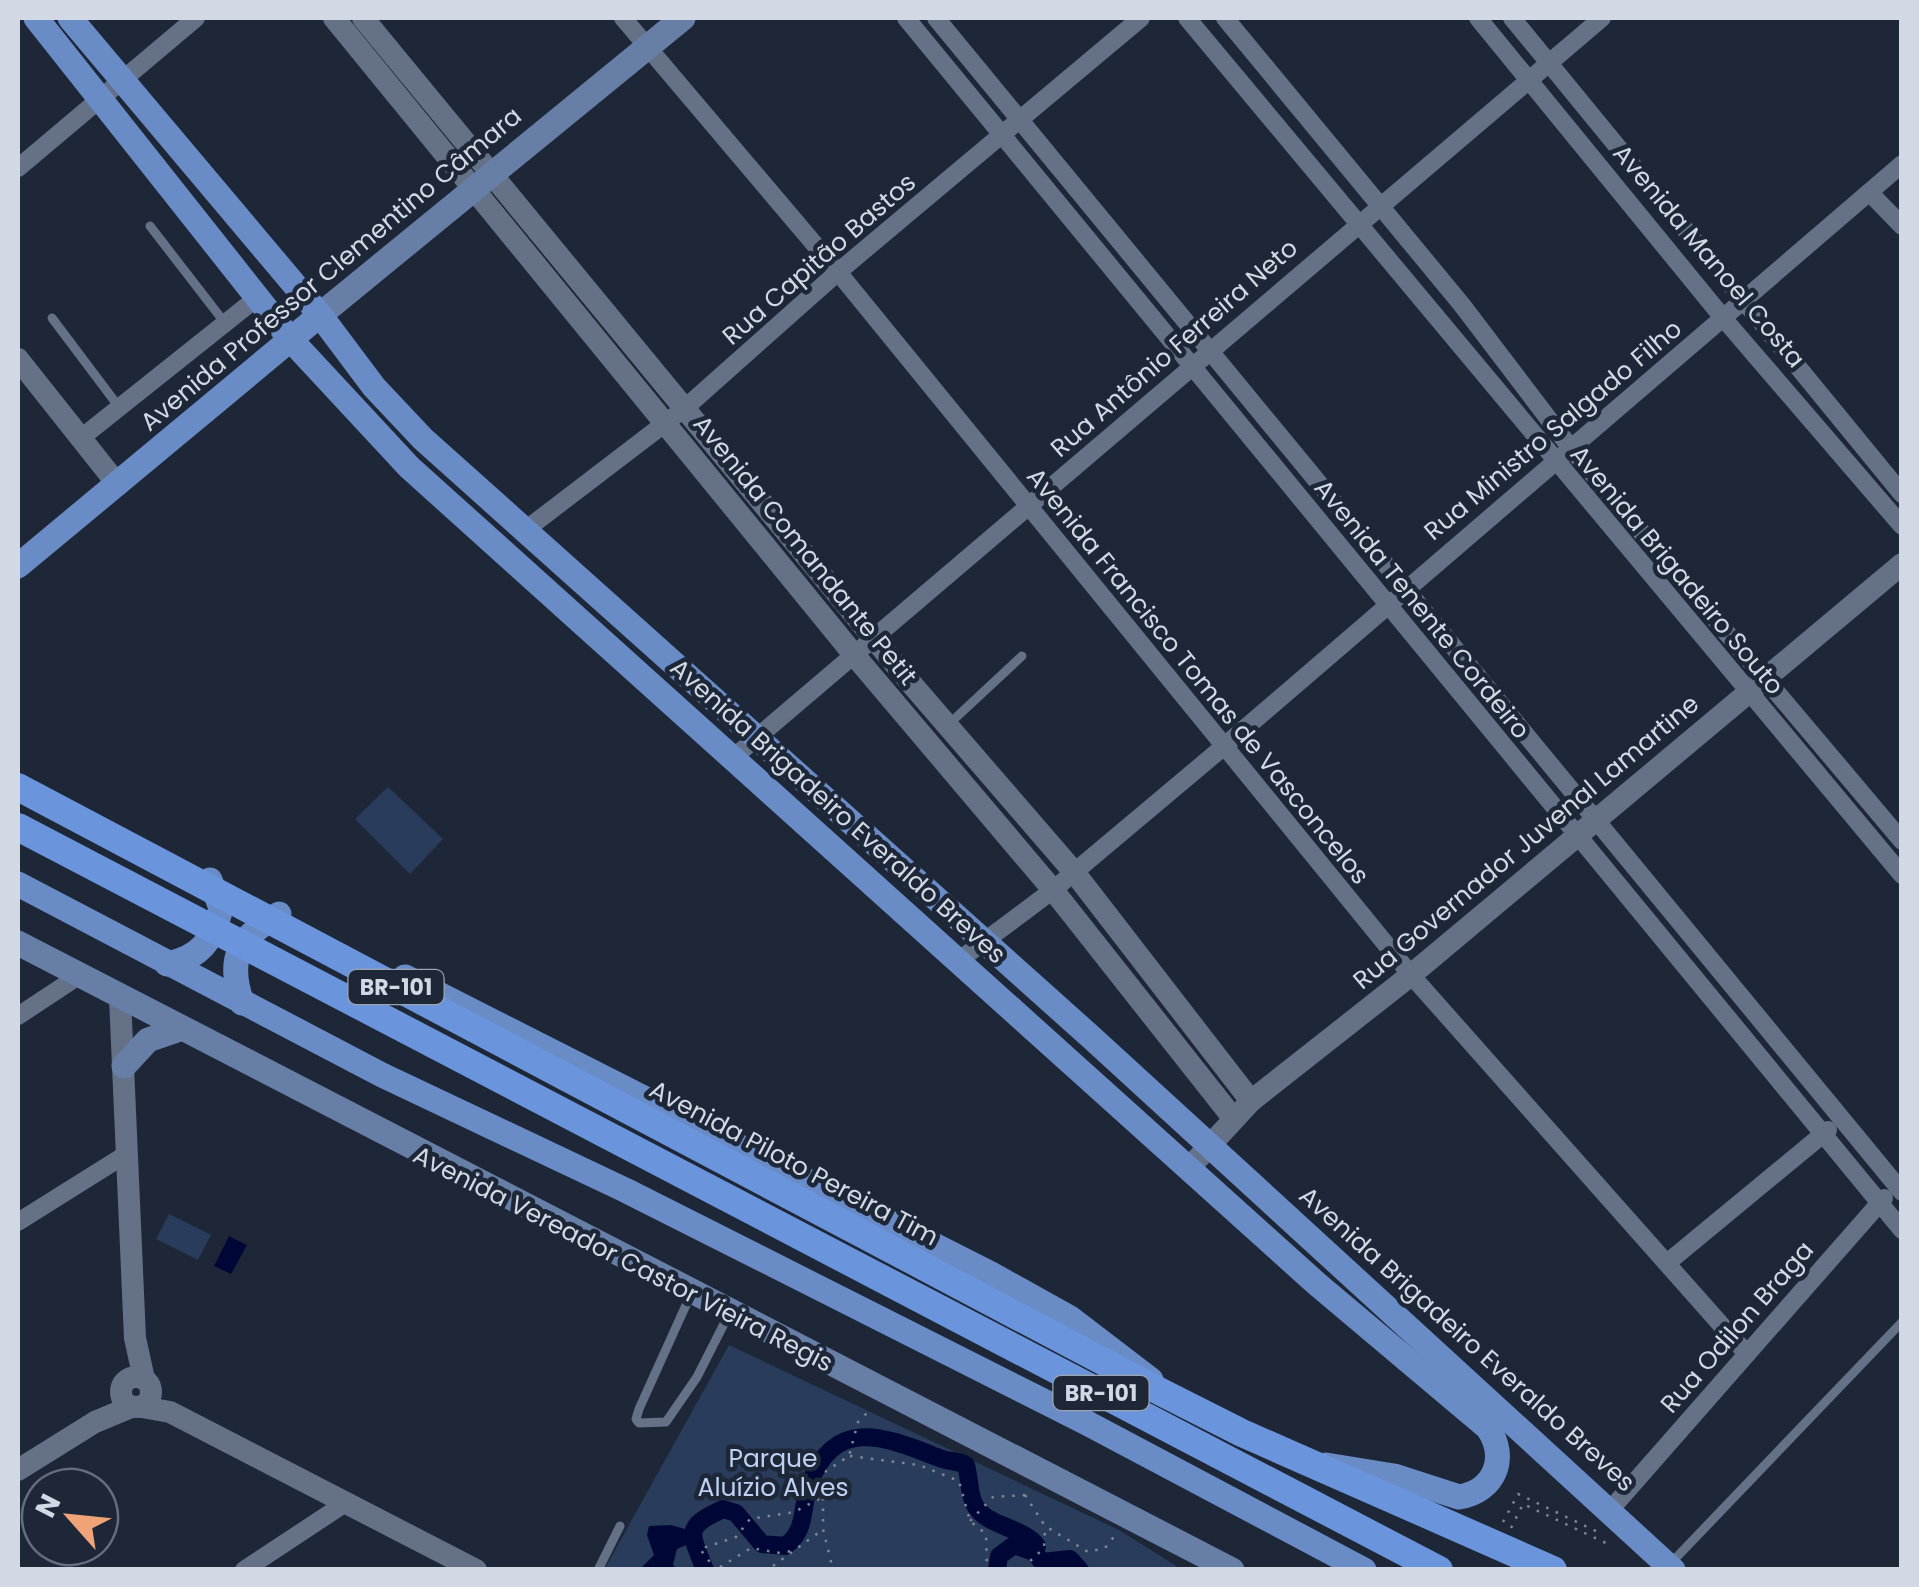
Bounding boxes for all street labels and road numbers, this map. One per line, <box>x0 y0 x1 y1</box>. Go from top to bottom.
street label: Avenida Professor Clementino Câmara <box>133 99 529 439</box>
street label: Avenida Manoel Costa <box>1605 137 1813 375</box>
street label: Rua Capitão Bastos <box>715 165 923 353</box>
street label: Rua Antônio Ferreira Neto <box>1043 231 1305 465</box>
street label: Rua Ministro Salgado Filho <box>1417 312 1689 548</box>
street label: Avenida Comandante Petit <box>685 408 925 692</box>
street label: Avenida Brigadeiro Souto <box>1562 438 1792 702</box>
street label: Avenida Francisco Tomas de Vasconcelos <box>1019 460 1377 892</box>
street label: Avenida Tenente Cordeiro <box>1306 472 1538 746</box>
street label: Avenida Brigadeiro Everaldo Breves <box>662 650 1014 972</box>
street label: Rua Governador Juvenal Lamartine <box>1346 687 1706 997</box>
road number: BR-101 <box>348 970 444 1004</box>
street label: Avenida Piloto Pereira Tim <box>643 1072 945 1254</box>
street label: Avenida Vereador Castor Vieira Regis <box>407 1137 839 1381</box>
street label: Avenida Brigadeiro Everaldo Breves <box>1291 1178 1643 1500</box>
street label: Rua Odilon Braga <box>1652 1233 1822 1421</box>
road number: BR-101 <box>1054 1376 1148 1410</box>

